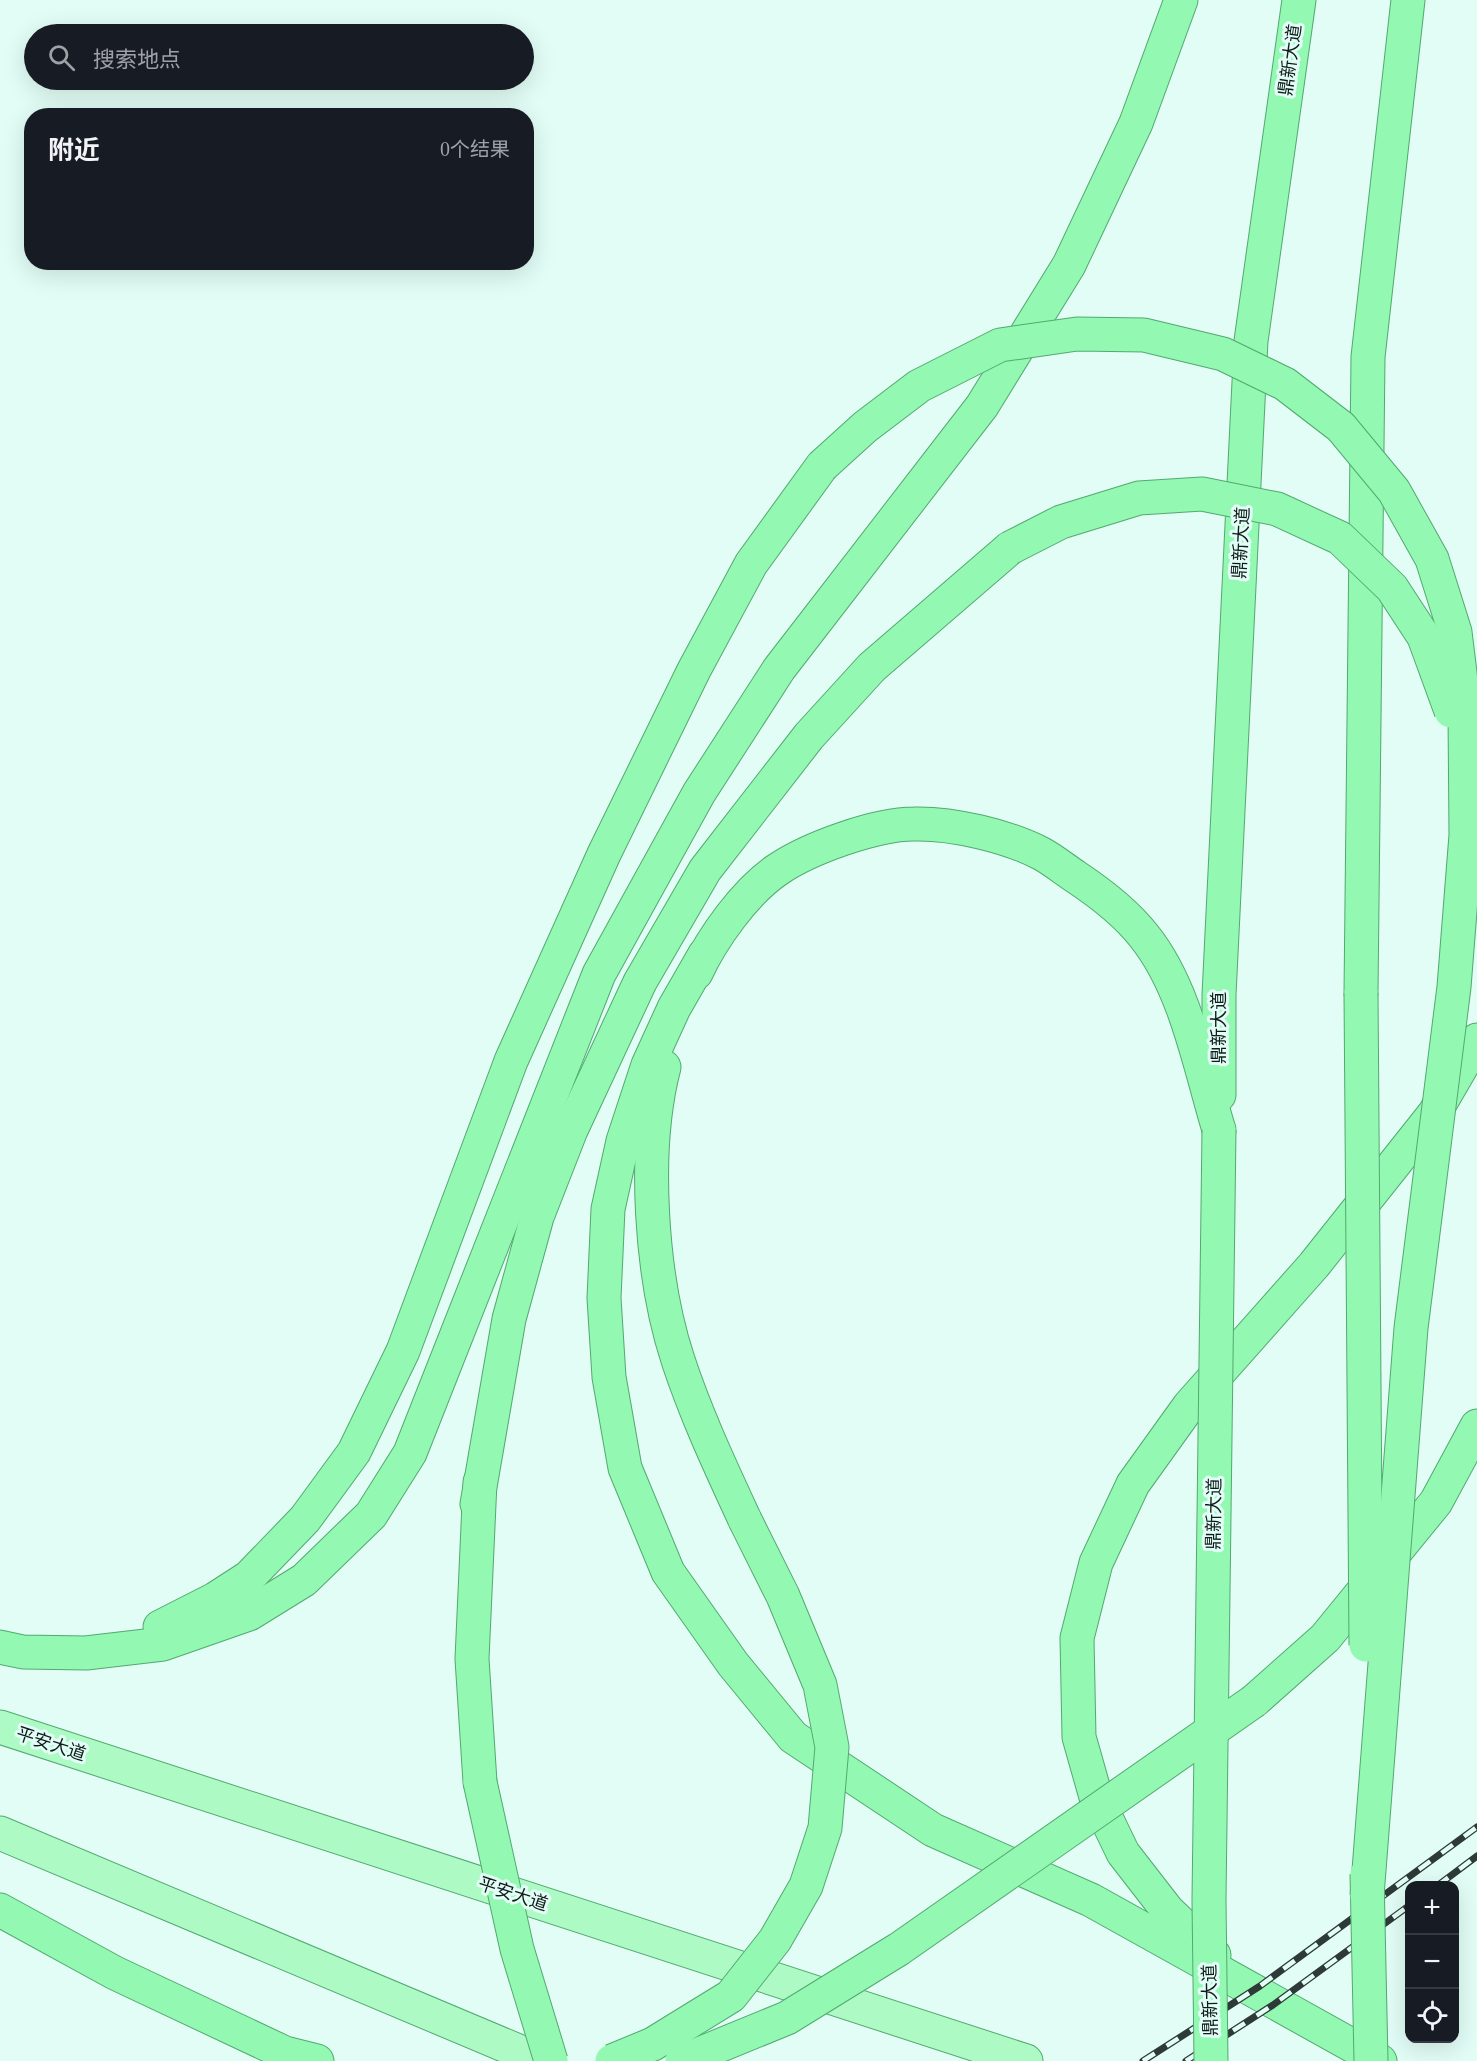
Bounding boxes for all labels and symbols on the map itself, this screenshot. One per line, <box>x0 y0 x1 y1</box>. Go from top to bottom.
street label: 鼎新大道 <box>1275 23 1305 97</box>
street label: 鼎新大道 <box>1229 507 1253 579</box>
street label: 鼎新大道 <box>1209 992 1229 1064</box>
street label: 鼎新大道 <box>1203 1478 1225 1550</box>
street label: 平安大道 <box>14 1723 88 1765</box>
street label: 平安大道 <box>476 1873 550 1915</box>
street label: 鼎新大道 <box>1199 1964 1221 2036</box>

